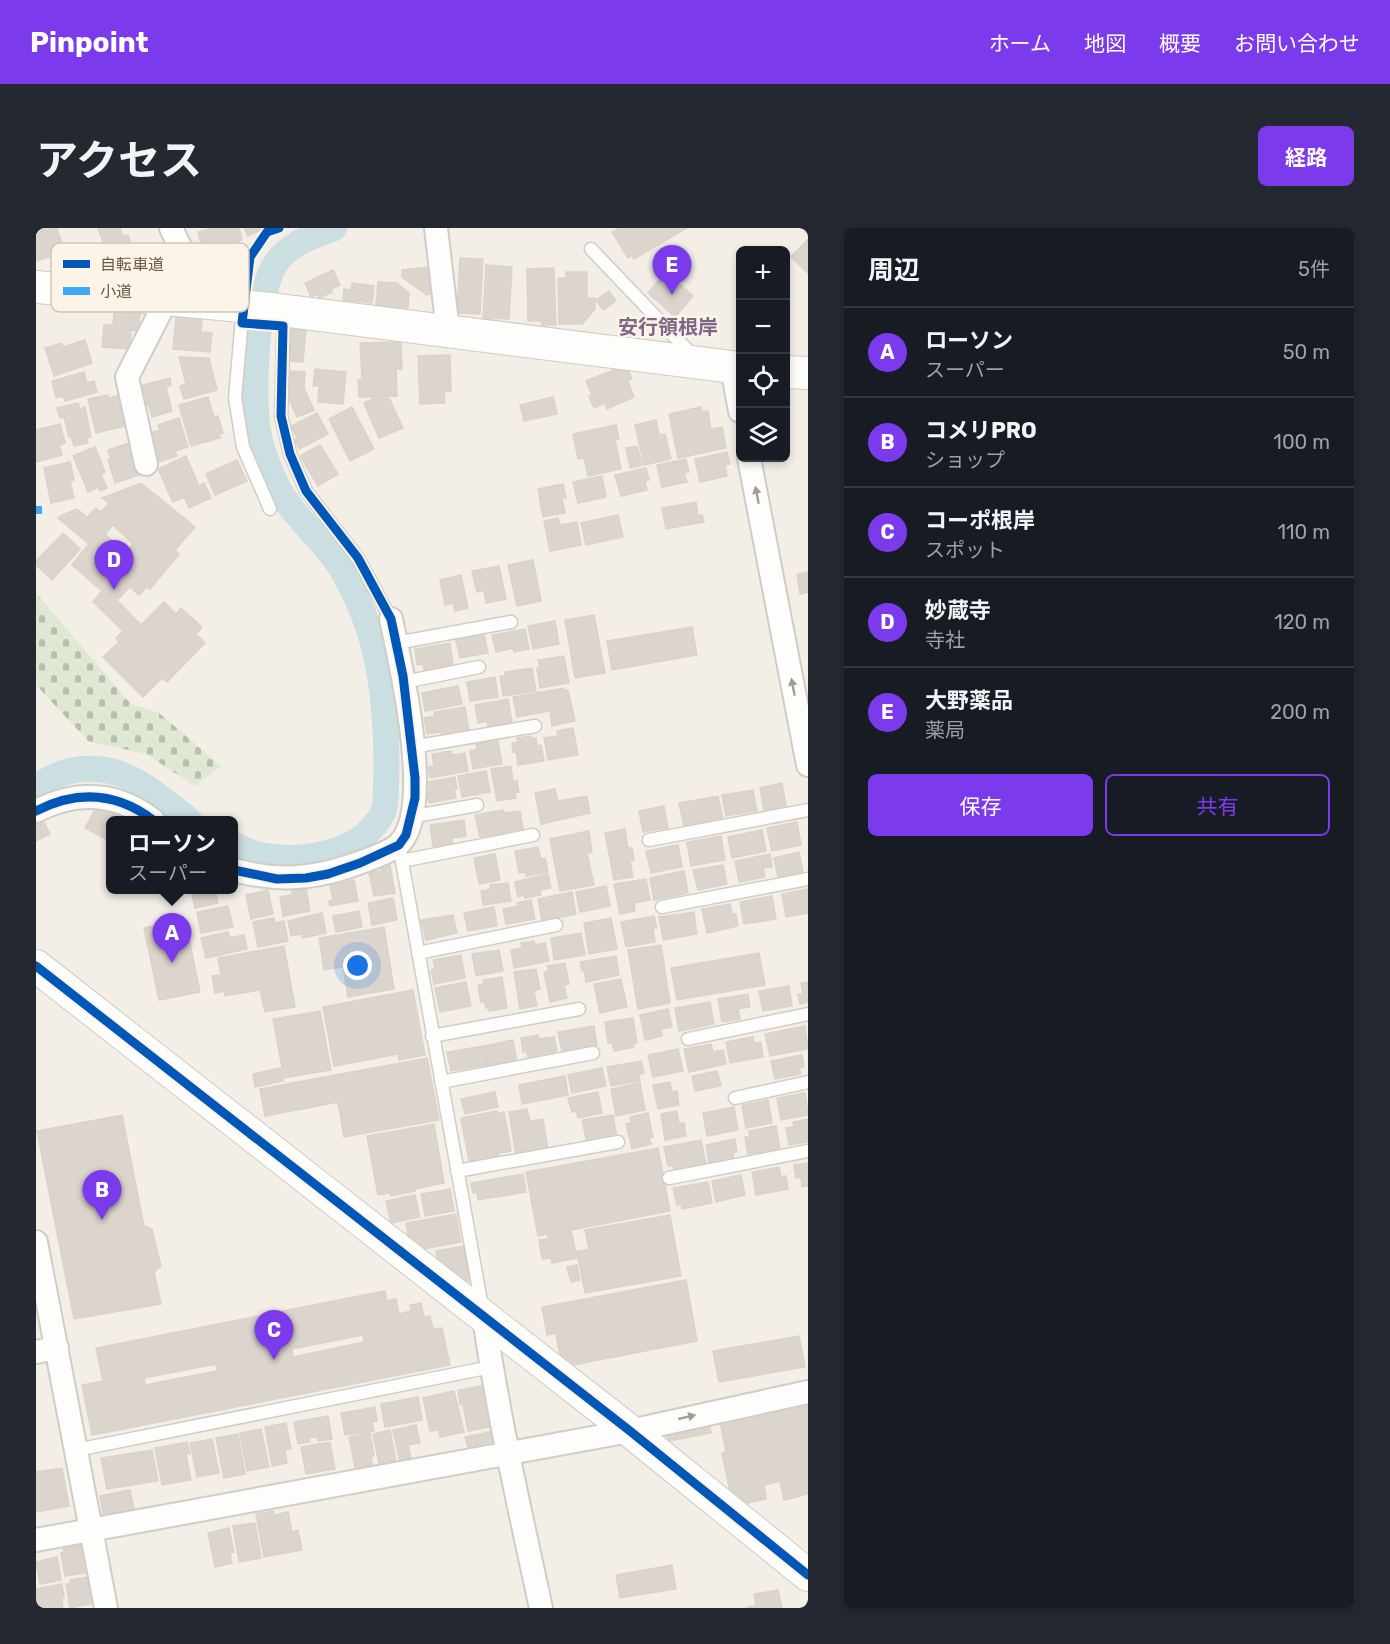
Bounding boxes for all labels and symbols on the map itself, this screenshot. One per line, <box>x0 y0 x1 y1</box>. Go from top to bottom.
legend <box>51 243 249 312</box>
pin: E <box>652 245 692 295</box>
text: 自転車道 <box>100 255 164 274</box>
text: 小道 <box>100 282 132 301</box>
district label: 安行領根岸 <box>618 315 718 339</box>
one-way arrow <box>752 485 761 504</box>
pin: D <box>94 540 134 590</box>
one-way arrow <box>788 677 797 696</box>
pin: A <box>152 914 192 963</box>
your location <box>343 951 372 980</box>
pin: B <box>82 1170 122 1220</box>
pin: C <box>254 1310 294 1360</box>
one-way arrow <box>677 1412 696 1422</box>

